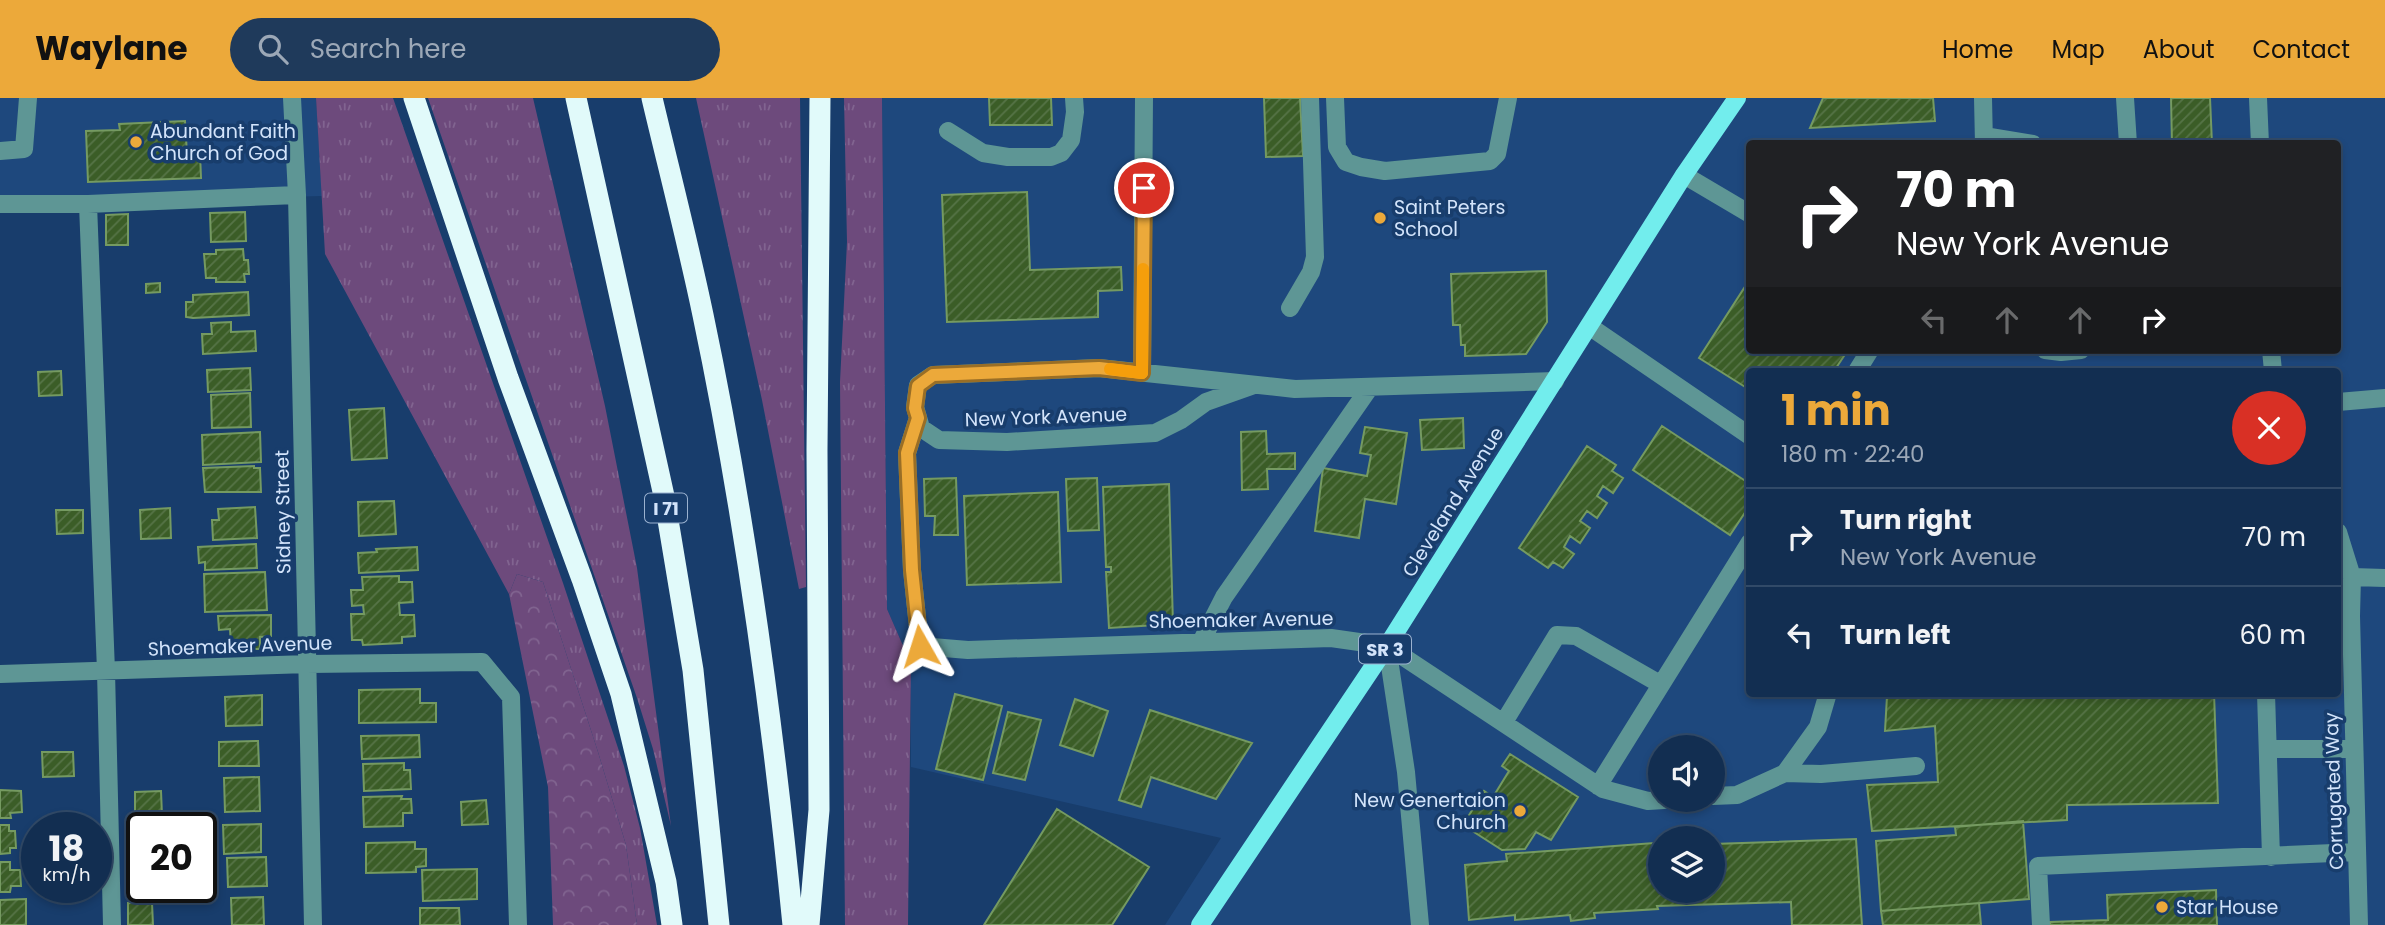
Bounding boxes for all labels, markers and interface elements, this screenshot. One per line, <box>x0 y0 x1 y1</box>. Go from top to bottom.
search box <box>230 18 720 81</box>
text: Waylane <box>35 25 188 72</box>
icon: search <box>254 30 292 68</box>
text: Search here <box>310 31 466 67</box>
text: Home <box>1942 33 2014 66</box>
text: Map <box>2052 33 2105 66</box>
text: About <box>2143 33 2214 66</box>
text: Contact <box>2252 33 2350 66</box>
place label: Abundant Faith Church of God <box>150 118 296 167</box>
marker: Abundant Faith Church of God <box>128 134 144 150</box>
text: 70 m <box>1896 156 2016 224</box>
pin <box>1114 158 1174 218</box>
icon: right <box>1781 168 1872 259</box>
icon: arrive <box>1125 169 1163 207</box>
place label: Saint Peters School <box>1394 194 1505 243</box>
marker: Saint Peters School <box>1372 210 1388 226</box>
text: New York Avenue <box>1896 221 2169 266</box>
icon: left <box>1915 301 1953 339</box>
icon: ahead <box>1988 301 2026 339</box>
icon: ahead <box>2061 301 2099 339</box>
icon: right <box>2134 301 2172 339</box>
text: 1 min <box>1781 381 1891 440</box>
button: close <box>2232 391 2306 465</box>
street label: New York Avenue <box>964 401 1128 433</box>
street label: Cleveland Avenue <box>1396 422 1510 582</box>
text: 180 m · 22:40 <box>1781 438 1925 470</box>
street label: Sidney Street <box>268 450 298 574</box>
road number: I 71 <box>645 494 687 522</box>
text: Turn right <box>1840 502 1972 538</box>
icon: right <box>1781 518 1819 556</box>
text: 70 m <box>2242 519 2306 555</box>
text: New York Avenue <box>1840 541 2037 573</box>
street label: Shoemaker Avenue <box>1148 605 1334 635</box>
position arrow <box>883 609 957 683</box>
icon: left <box>1781 616 1819 654</box>
text: Turn left <box>1840 617 1951 653</box>
text: 60 m <box>2239 617 2306 653</box>
street label: Shoemaker Avenue <box>147 629 333 663</box>
road number: SR 3 <box>1359 634 1411 664</box>
street label: Corrugated Way <box>2318 712 2350 870</box>
map controls <box>1648 735 1725 903</box>
button: sound <box>1648 735 1725 812</box>
place label: New Genertaion Church <box>1354 787 1506 836</box>
marker: New Genertaion Church <box>1512 803 1528 819</box>
speed limit sign: 20 <box>126 812 217 903</box>
text: 18 <box>49 824 84 873</box>
button: layers <box>1648 826 1725 903</box>
text: km/h <box>43 862 90 887</box>
place label: Star House <box>2176 894 2278 921</box>
marker: Star House <box>2154 899 2170 915</box>

